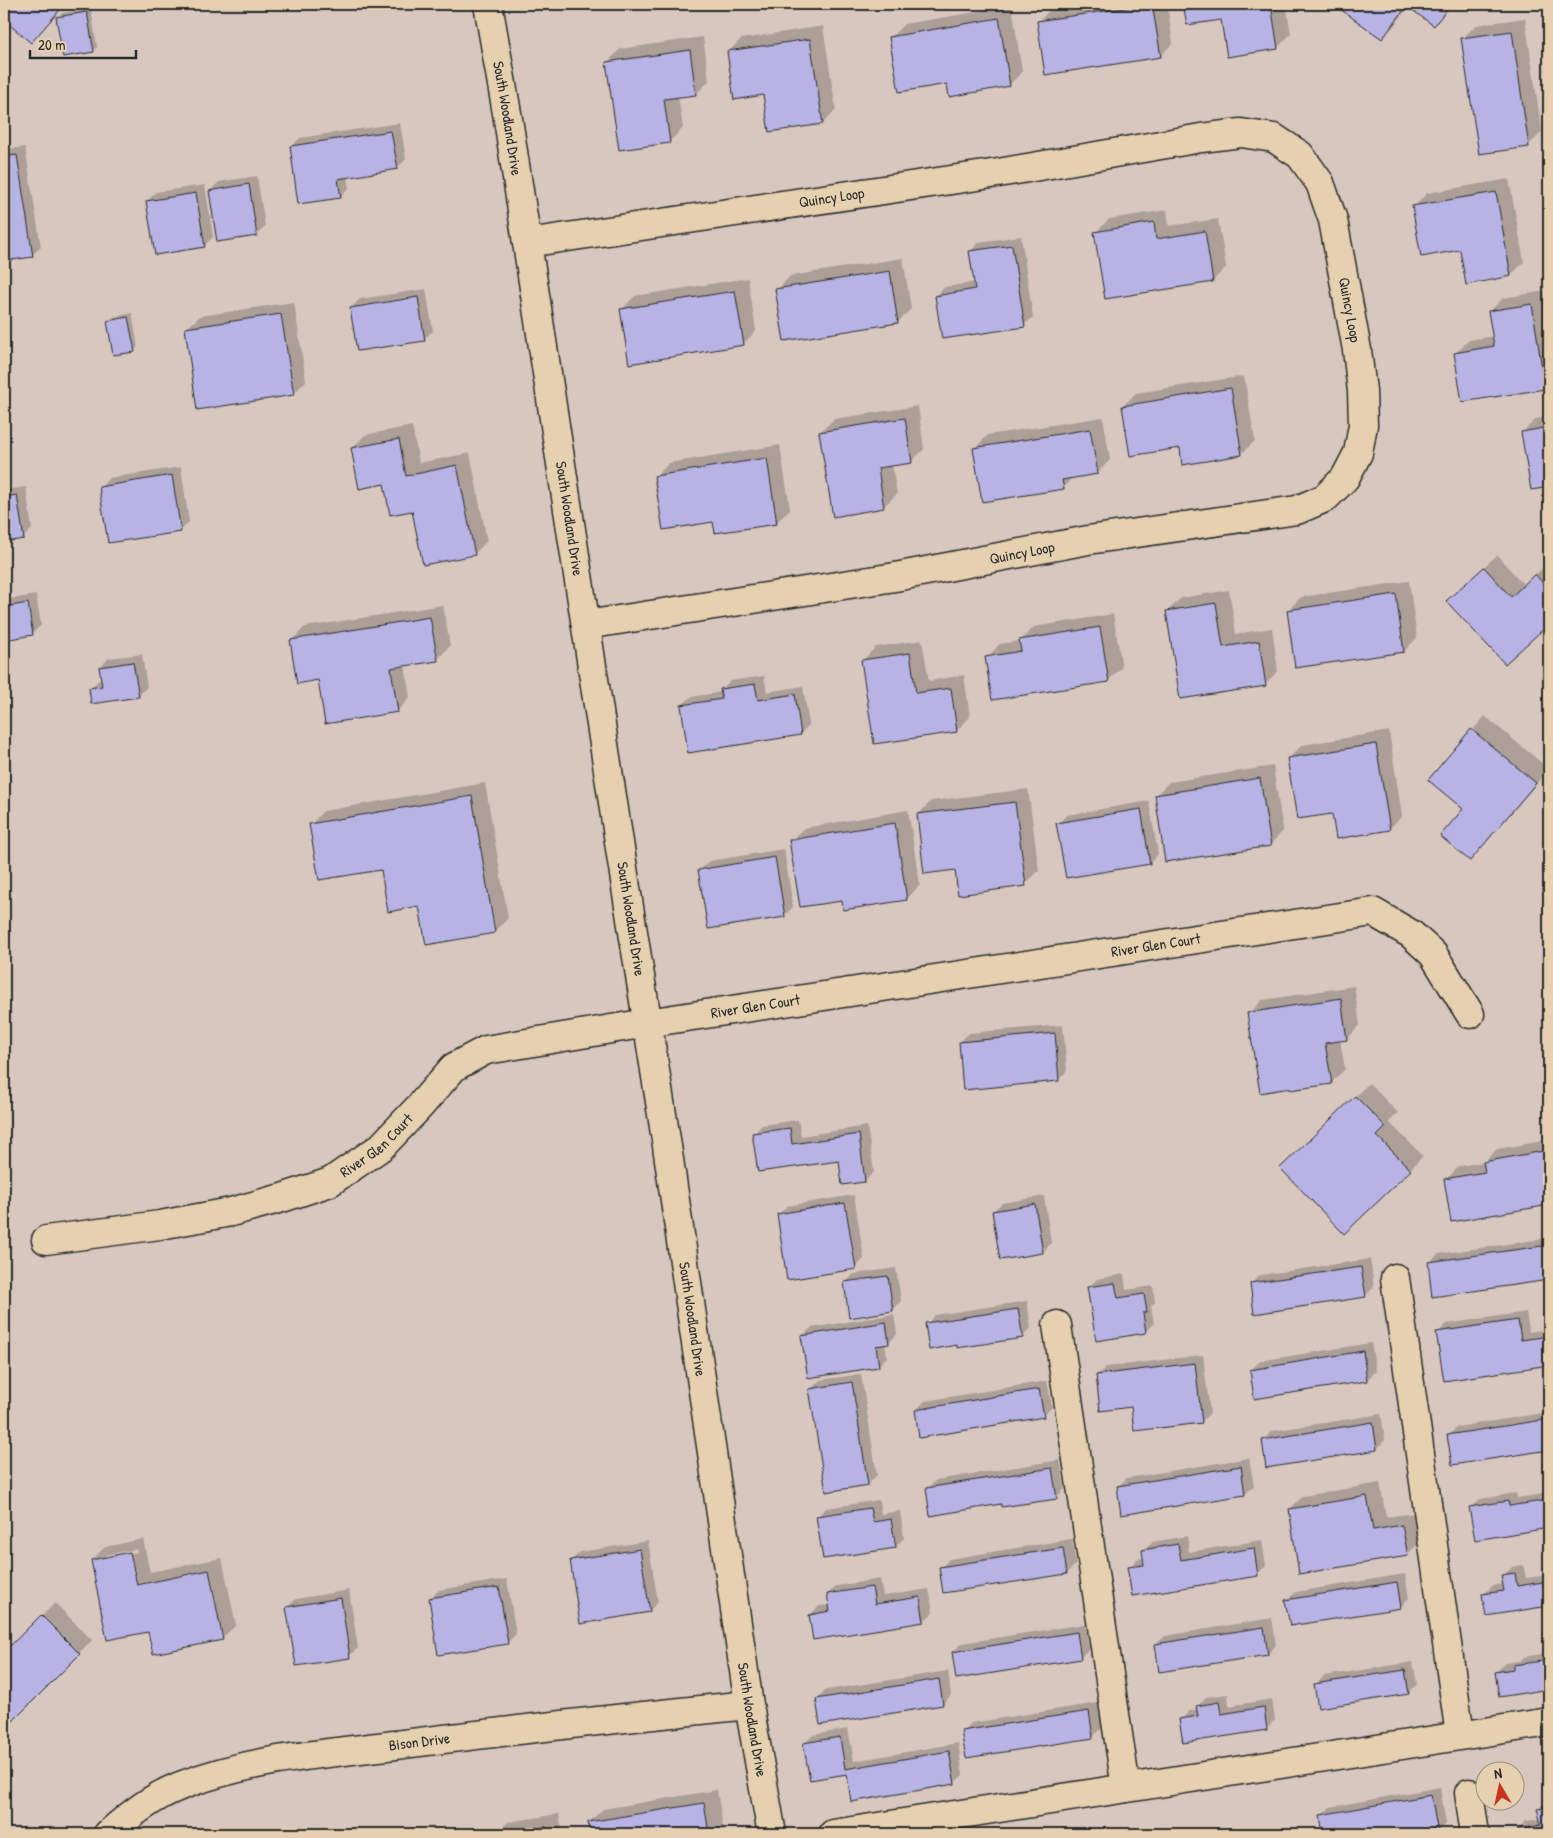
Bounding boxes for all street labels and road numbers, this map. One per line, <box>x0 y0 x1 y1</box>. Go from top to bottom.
street label: South Woodland Drive <box>488 60 528 177</box>
street label: Quincy Loop <box>798 182 866 212</box>
street label: Quincy Loop <box>1334 276 1366 345</box>
street label: South Woodland Drive <box>551 460 589 577</box>
street label: Quincy Loop <box>988 536 1057 569</box>
street label: South Woodland Drive <box>612 860 651 977</box>
street label: River Glen Court <box>1110 927 1203 962</box>
street label: River Glen Court <box>709 989 802 1023</box>
street label: River Glen Court <box>336 1108 418 1182</box>
street label: South Woodland Drive <box>674 1261 712 1378</box>
street label: South Woodland Drive <box>733 1661 773 1778</box>
street label: Bison Drive <box>388 1727 451 1756</box>

